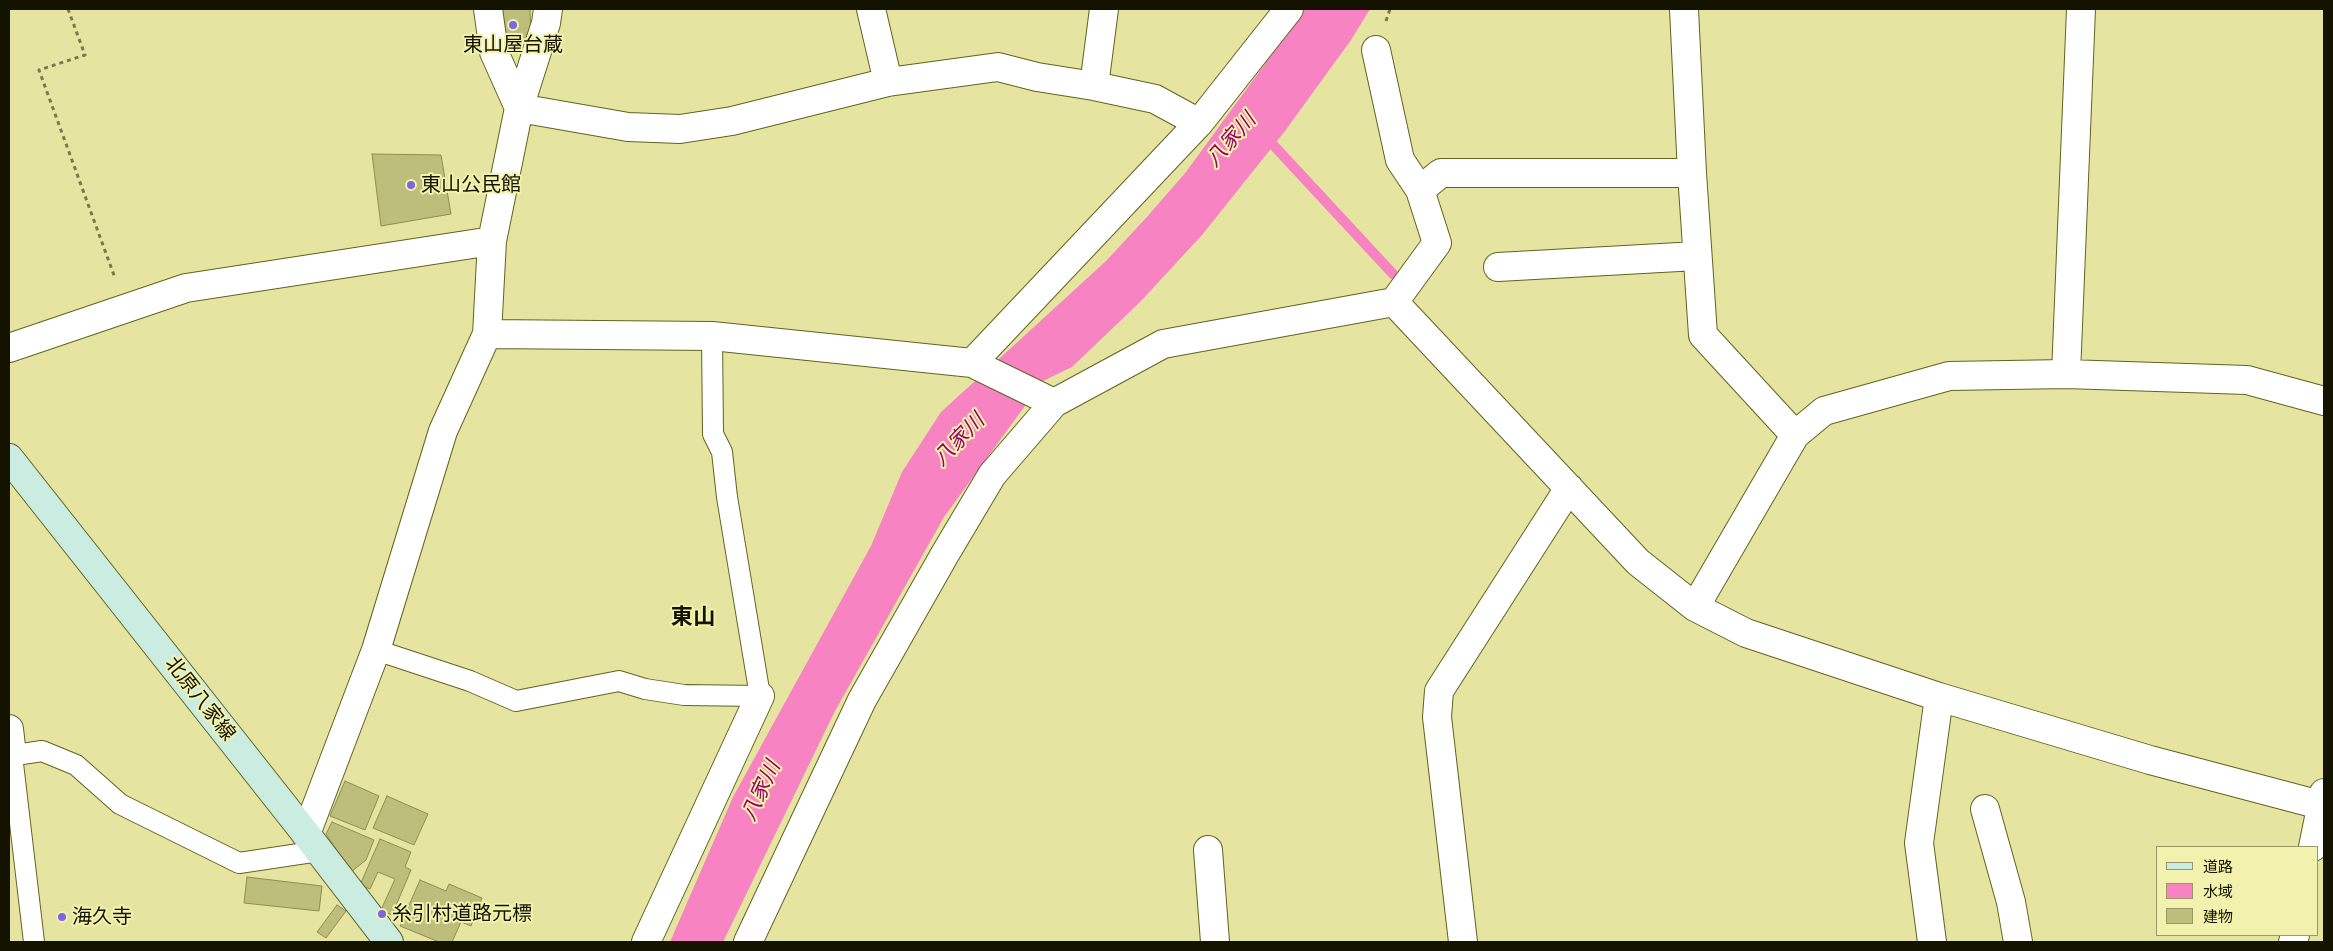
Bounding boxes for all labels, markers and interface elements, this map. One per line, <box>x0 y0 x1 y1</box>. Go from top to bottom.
marker: 東山屋台蔵 <box>507 19 519 31</box>
place label: 東山屋台蔵 <box>463 33 563 57</box>
water label: 八家川 <box>1201 108 1261 172</box>
place label: 東山公民館 <box>421 173 521 197</box>
marker: 東山公民館 <box>405 179 417 191</box>
water label: 八家川 <box>928 409 990 471</box>
district label: 東山 <box>671 604 715 630</box>
street label: 北原八家線 <box>160 652 240 746</box>
water label: 八家川 <box>736 757 786 825</box>
legend <box>2156 846 2318 936</box>
text: 道路 <box>2203 860 2233 875</box>
text: 水域 <box>2203 885 2233 900</box>
place label: 糸引村道路元標 <box>392 902 532 926</box>
place label: 海久寺 <box>72 905 132 929</box>
marker: 糸引村道路元標 <box>376 908 388 920</box>
text: 建物 <box>2203 910 2233 925</box>
marker: 海久寺 <box>56 911 68 923</box>

